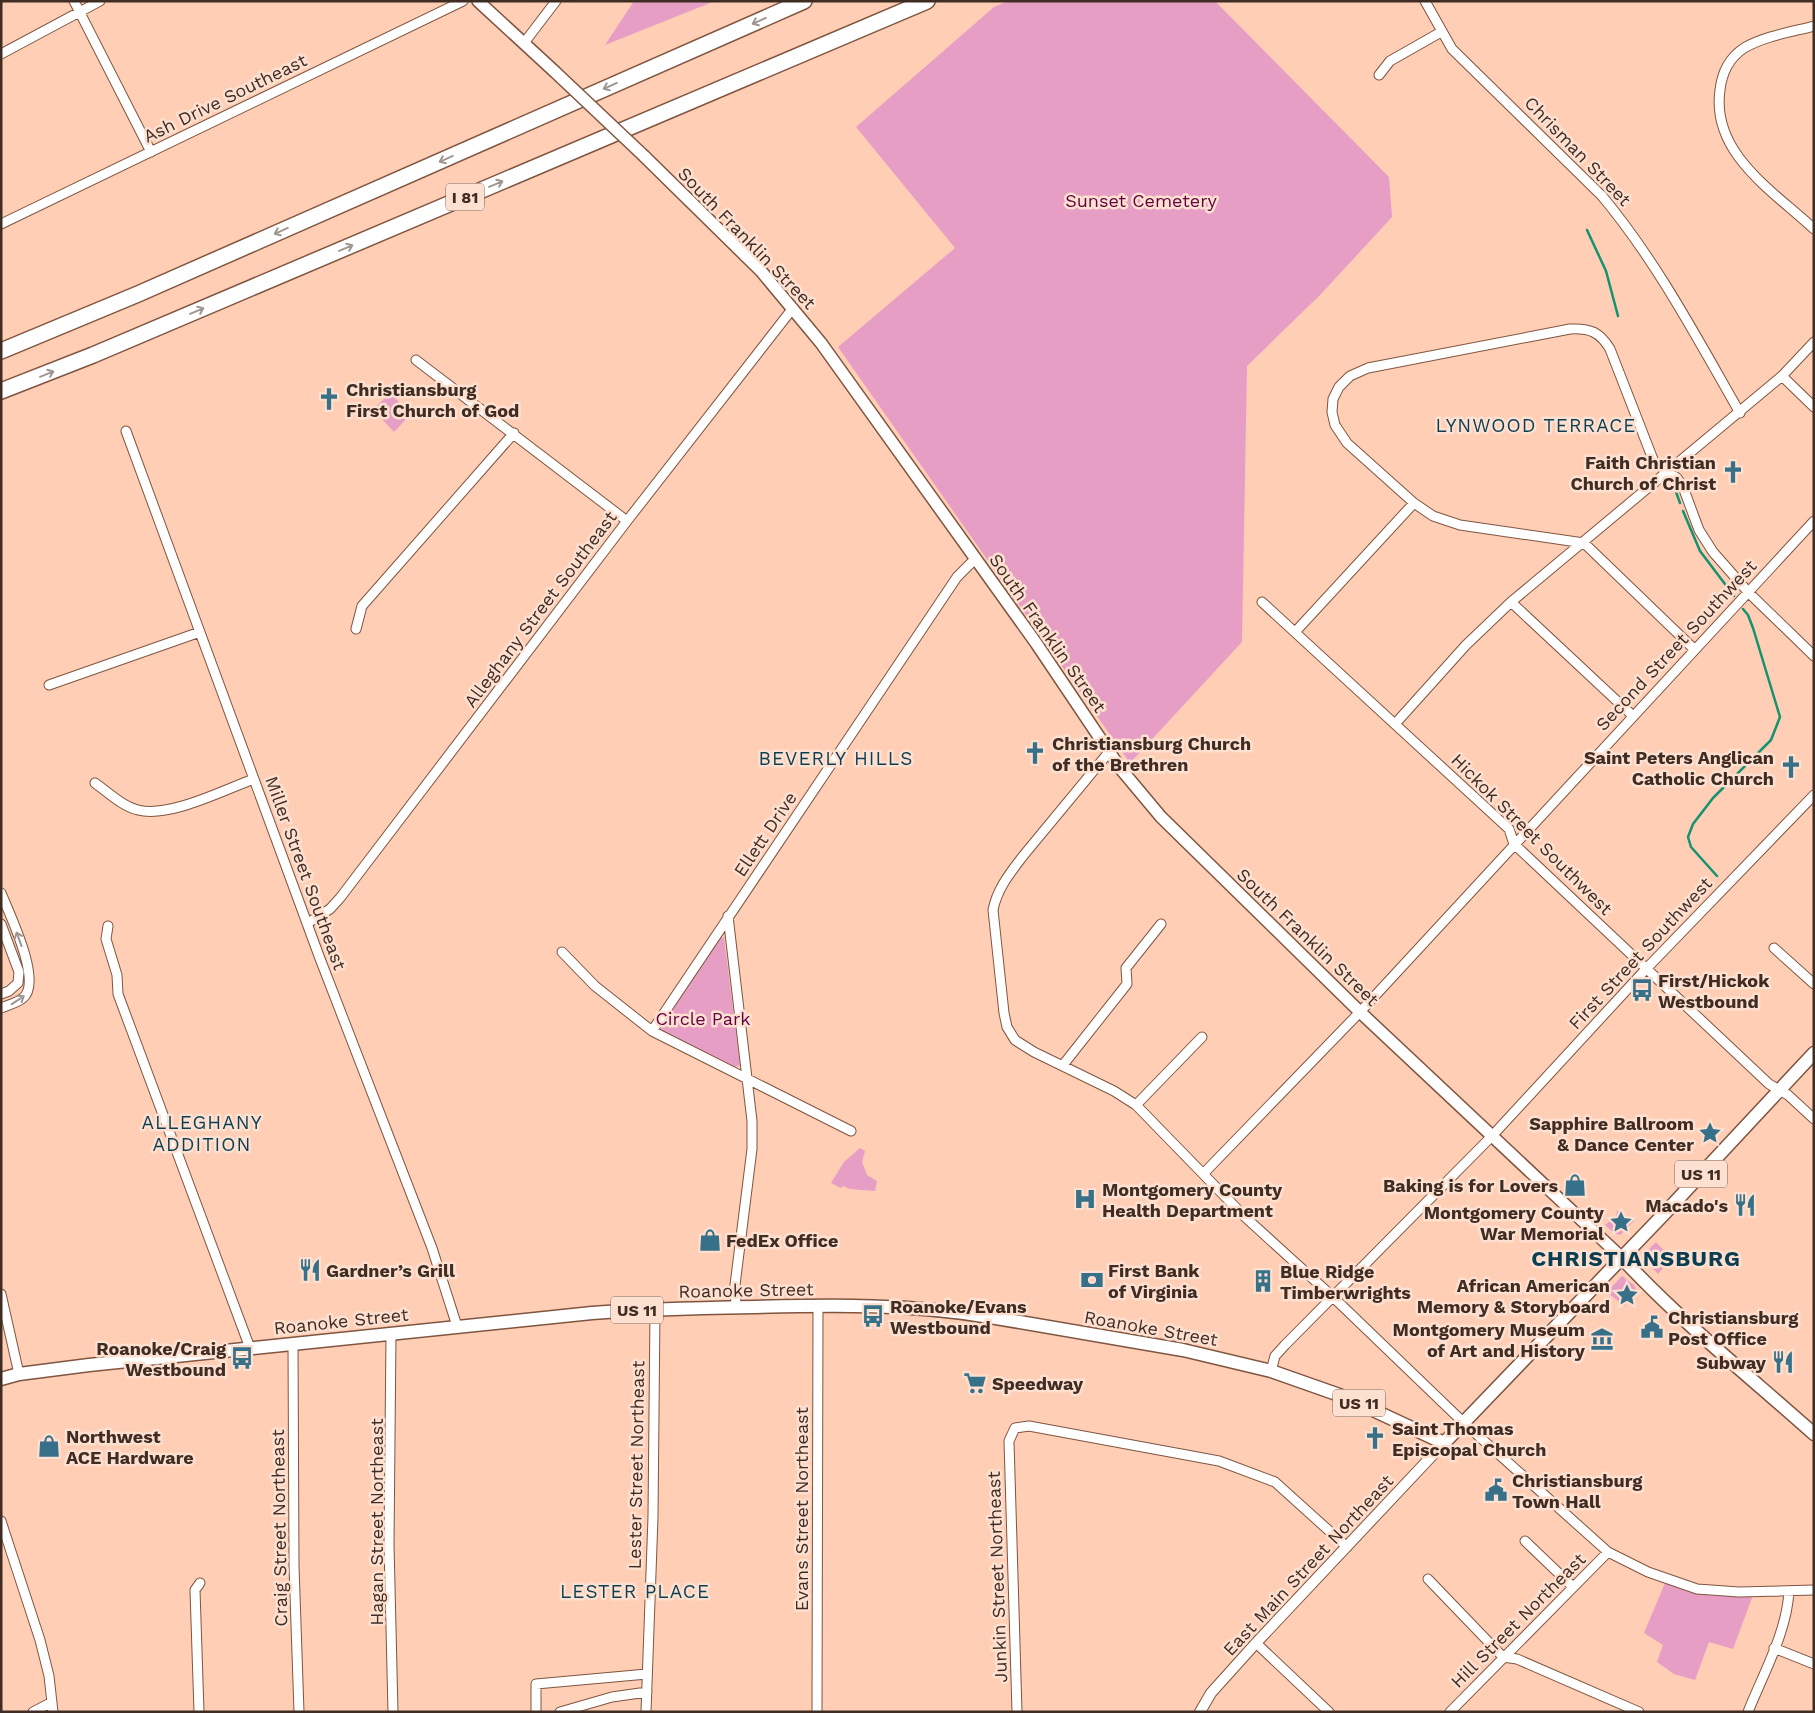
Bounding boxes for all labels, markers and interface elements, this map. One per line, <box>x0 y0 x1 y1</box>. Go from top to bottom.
one-way arrow <box>752 16 767 26</box>
street label: Ash Drive Southeast <box>140 49 311 147</box>
one-way arrow <box>603 82 618 92</box>
street label: Chrisman Street <box>1520 92 1636 210</box>
one-way arrow <box>439 154 454 164</box>
street label: South Franklin Street <box>674 163 820 314</box>
one-way arrow <box>488 179 503 189</box>
road number: I 81 <box>446 183 484 210</box>
park label: Sunset Cemetery <box>1065 190 1217 211</box>
one-way arrow <box>274 227 289 237</box>
one-way arrow <box>338 242 353 252</box>
one-way arrow <box>189 306 204 315</box>
one-way arrow <box>39 368 54 378</box>
place label: Christiansburg First Church of God <box>346 379 519 421</box>
church icon: Christiansburg First Church of God <box>316 386 342 412</box>
district label: LYNWOOD TERRACE <box>1436 414 1636 437</box>
place label: Faith Christian Church of Christ <box>1570 452 1716 494</box>
church icon: Faith Christian Church of Christ <box>1720 459 1746 485</box>
street label: Alleghany Street Southeast <box>459 506 621 711</box>
street label: South Franklin Street <box>985 550 1111 717</box>
street label: Second Street Southwest <box>1591 555 1761 735</box>
place label: Christiansburg Church of the Brethren <box>1052 733 1251 775</box>
church icon: Christiansburg Church of the Brethren <box>1022 740 1048 766</box>
district label: BEVERLY HILLS <box>759 747 913 770</box>
place label: Saint Peters Anglican Catholic Church <box>1584 747 1774 789</box>
street label: Hickok Street Southwest <box>1447 749 1617 919</box>
church icon: Saint Peters Anglican Catholic Church <box>1778 754 1804 780</box>
street label: Miller Street Southeast <box>261 773 351 973</box>
street label: Ellett Drive <box>729 788 801 880</box>
street label: South Franklin Street <box>1233 864 1384 1010</box>
street label: First Street Southwest <box>1564 872 1716 1033</box>
one-way arrow <box>13 932 23 947</box>
place label: First/Hickok Westbound <box>1658 970 1770 1012</box>
bus stop icon: First/Hickok Westbound <box>1629 977 1655 1003</box>
one-way arrow <box>11 994 25 1005</box>
park label: Circle Park <box>655 1008 751 1029</box>
district label: ALLEGHANY ADDITION <box>141 1111 263 1156</box>
place label: Sapphire Ballroom & Dance Center <box>1529 1113 1694 1155</box>
place icon: Sapphire Ballroom & Dance Center <box>1697 1120 1723 1146</box>
road number: US 11 <box>1675 1160 1727 1188</box>
shop icon: Baking is for Lovers <box>1562 1172 1588 1198</box>
place label: Baking is for Lovers <box>1383 1175 1558 1196</box>
place label: Montgomery County Health Department <box>1102 1179 1283 1221</box>
hospital icon: Montgomery County Health Department <box>1072 1186 1098 1212</box>
restaurant icon: Macado's <box>1732 1192 1758 1218</box>
place label: Macado's <box>1645 1195 1728 1216</box>
place label: Montgomery County War Memorial <box>1424 1202 1605 1244</box>
place icon: Montgomery County War Memorial <box>1608 1209 1634 1235</box>
shop icon: FedEx Office <box>697 1227 723 1253</box>
place label: FedEx Office <box>726 1230 838 1251</box>
district label: CHRISTIANSBURG <box>1531 1246 1741 1271</box>
restaurant icon: Gardner’s Grill <box>297 1257 323 1283</box>
place label: Gardner’s Grill <box>326 1260 455 1281</box>
place label: First Bank of Virginia <box>1108 1260 1200 1302</box>
place label: Blue Ridge Timberwrights <box>1280 1261 1411 1303</box>
bank icon: First Bank of Virginia <box>1079 1267 1105 1293</box>
building icon: Blue Ridge Timberwrights <box>1250 1268 1276 1294</box>
place label: African American Memory & Storyboard <box>1417 1275 1610 1317</box>
street label: Roanoke Street <box>678 1278 814 1302</box>
place icon: African American Memory & Storyboard <box>1614 1282 1640 1308</box>
road number: US 11 <box>611 1296 663 1324</box>
place label: Roanoke/Evans Westbound <box>890 1296 1027 1338</box>
street label: Roanoke Street <box>273 1303 410 1339</box>
bus stop icon: Roanoke/Evans Westbound <box>860 1303 886 1329</box>
street label: Roanoke Street <box>1083 1306 1220 1350</box>
place label: Christiansburg Post Office <box>1668 1307 1799 1349</box>
public building icon: Christiansburg Post Office <box>1639 1314 1665 1340</box>
place label: Montgomery Museum of Art and History <box>1393 1319 1586 1361</box>
museum icon: Montgomery Museum of Art and History <box>1589 1326 1615 1352</box>
place label: Roanoke/Craig Westbound <box>96 1338 227 1380</box>
bus stop icon: Roanoke/Craig Westbound <box>229 1345 255 1371</box>
restaurant icon: Subway <box>1770 1349 1796 1375</box>
place label: Subway <box>1696 1352 1767 1373</box>
street label: Lester Street Northeast <box>624 1360 648 1569</box>
supermarket icon: Speedway <box>962 1370 988 1396</box>
place label: Speedway <box>992 1373 1084 1394</box>
road number: US 11 <box>1333 1390 1385 1416</box>
street label: Evans Street Northeast <box>791 1406 812 1611</box>
street label: Hagan Street Northeast <box>366 1418 387 1626</box>
place label: Saint Thomas Episcopal Church <box>1392 1418 1546 1460</box>
church icon: Saint Thomas Episcopal Church <box>1362 1425 1388 1451</box>
place label: Northwest ACE Hardware <box>66 1426 194 1468</box>
street label: Craig Street Northeast <box>267 1429 291 1627</box>
shop icon: Northwest ACE Hardware <box>36 1433 62 1459</box>
street label: Junkin Street Northeast <box>983 1470 1011 1683</box>
street label: East Main Street Northeast <box>1219 1470 1398 1660</box>
place label: Christiansburg Town Hall <box>1512 1470 1643 1512</box>
public building icon: Christiansburg Town Hall <box>1483 1477 1509 1503</box>
street label: Hill Street Northeast <box>1446 1548 1590 1692</box>
district label: LESTER PLACE <box>560 1580 710 1603</box>

